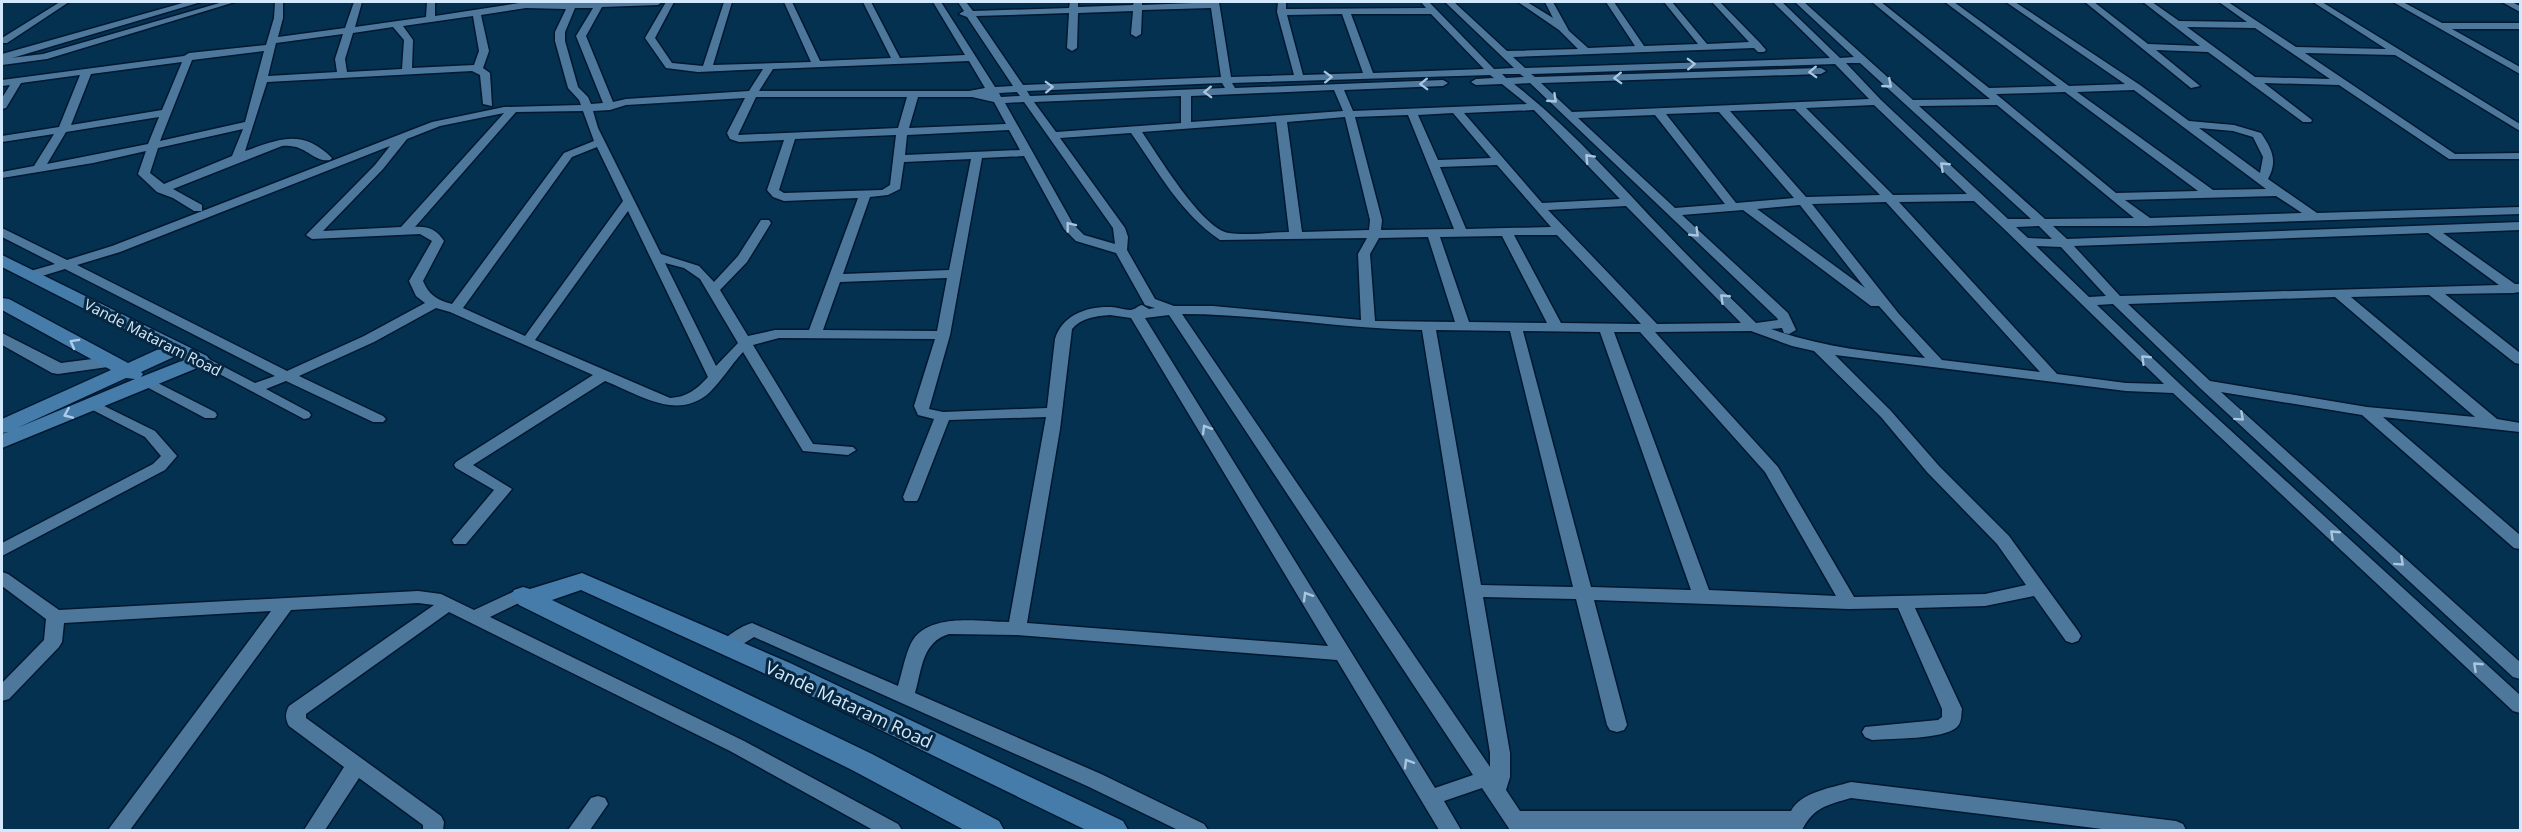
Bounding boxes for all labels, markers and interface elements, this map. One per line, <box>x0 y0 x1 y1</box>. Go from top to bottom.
one-way arrow <box>1686 58 1695 71</box>
one-way arrow <box>1809 65 1818 78</box>
one-way arrow <box>1323 70 1332 83</box>
one-way arrow <box>1614 71 1623 84</box>
one-way arrow <box>1881 76 1892 87</box>
one-way arrow <box>1419 78 1428 90</box>
one-way arrow <box>1045 80 1054 93</box>
one-way arrow <box>1203 86 1212 99</box>
one-way arrow <box>1546 92 1556 103</box>
one-way arrow <box>1585 155 1596 166</box>
one-way arrow <box>1940 162 1951 173</box>
one-way arrow <box>1066 222 1077 233</box>
one-way arrow <box>1688 226 1698 237</box>
street label: Vande Mataram Road <box>81 294 225 380</box>
one-way arrow <box>1721 294 1731 305</box>
one-way arrow <box>70 339 81 350</box>
one-way arrow <box>2142 355 2153 366</box>
one-way arrow <box>63 407 74 419</box>
one-way arrow <box>2233 410 2244 421</box>
one-way arrow <box>1201 425 1213 435</box>
one-way arrow <box>2330 530 2341 541</box>
one-way arrow <box>2393 555 2404 566</box>
one-way arrow <box>1303 592 1315 602</box>
street label: Vande Mataram Road <box>762 655 936 753</box>
one-way arrow <box>2474 662 2484 673</box>
one-way arrow <box>1404 759 1415 769</box>

